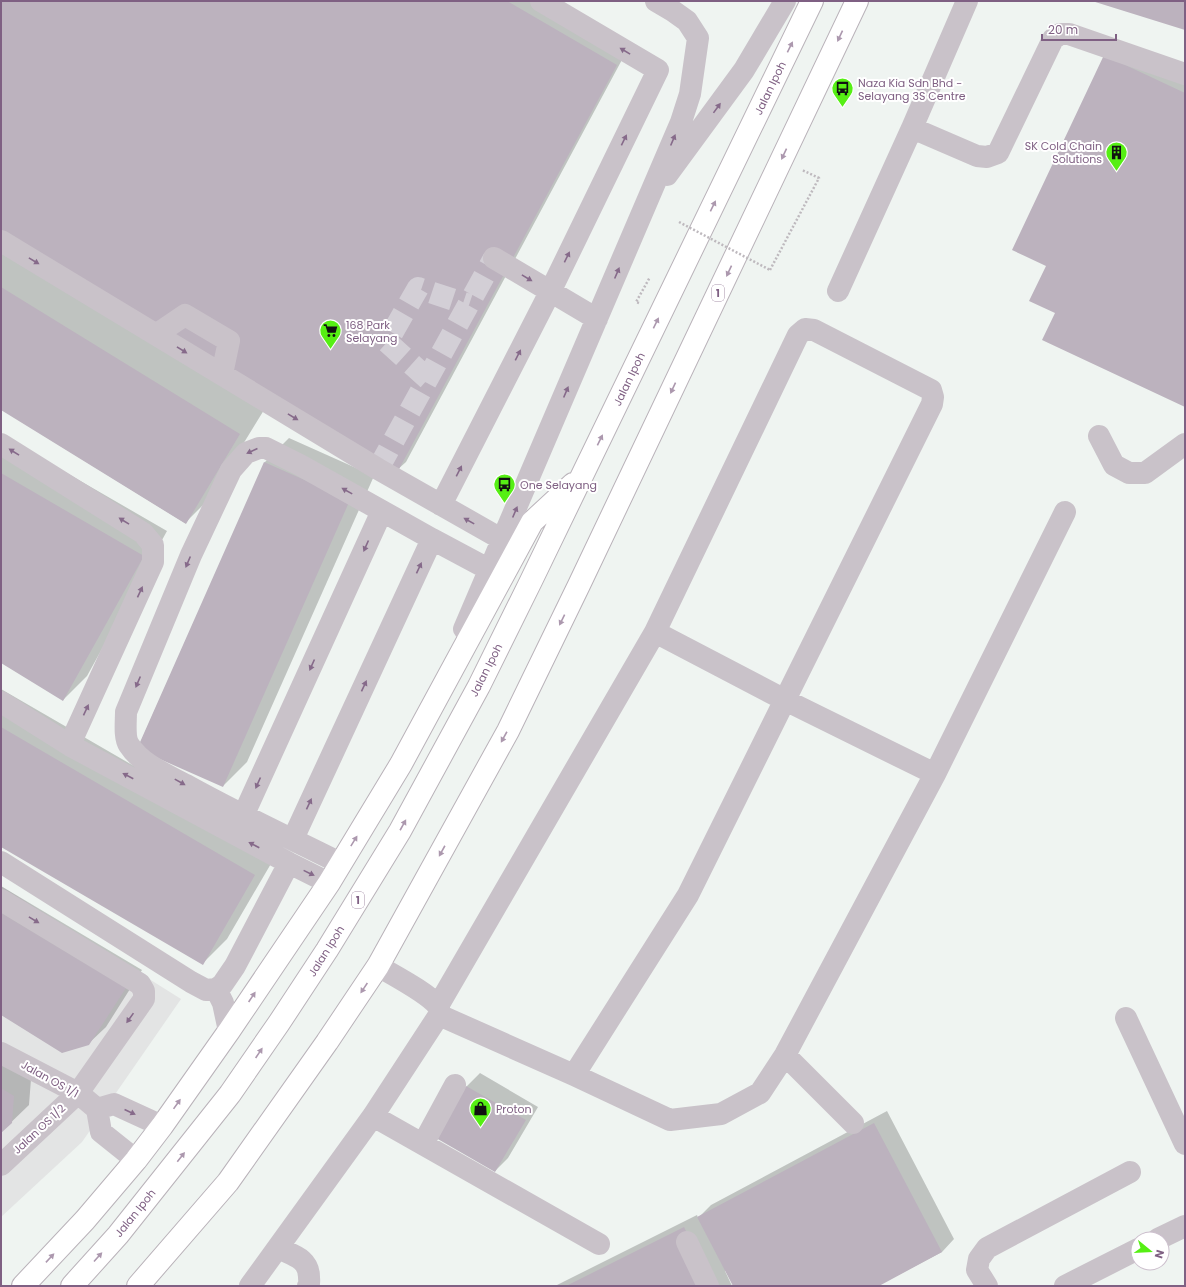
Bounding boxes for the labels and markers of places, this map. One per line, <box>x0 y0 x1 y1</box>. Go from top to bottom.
place label: Naza Kia Sdn Bhd - Selayang 3S Centre <box>858 75 966 104</box>
bus stop icon: Naza Kia Sdn Bhd - Selayang 3S Centre <box>830 76 856 109</box>
place label: SK Cold Chain Solutions <box>1025 138 1102 167</box>
building icon: SK Cold Chain Solutions <box>1104 139 1130 172</box>
place label: 168 Park Selayang <box>346 317 398 346</box>
supermarket icon: 168 Park Selayang <box>318 318 344 351</box>
bus stop icon: One Selayang <box>492 472 518 505</box>
place label: One Selayang <box>520 477 597 493</box>
shop icon: Proton <box>468 1096 494 1129</box>
place label: Proton <box>496 1101 532 1117</box>

